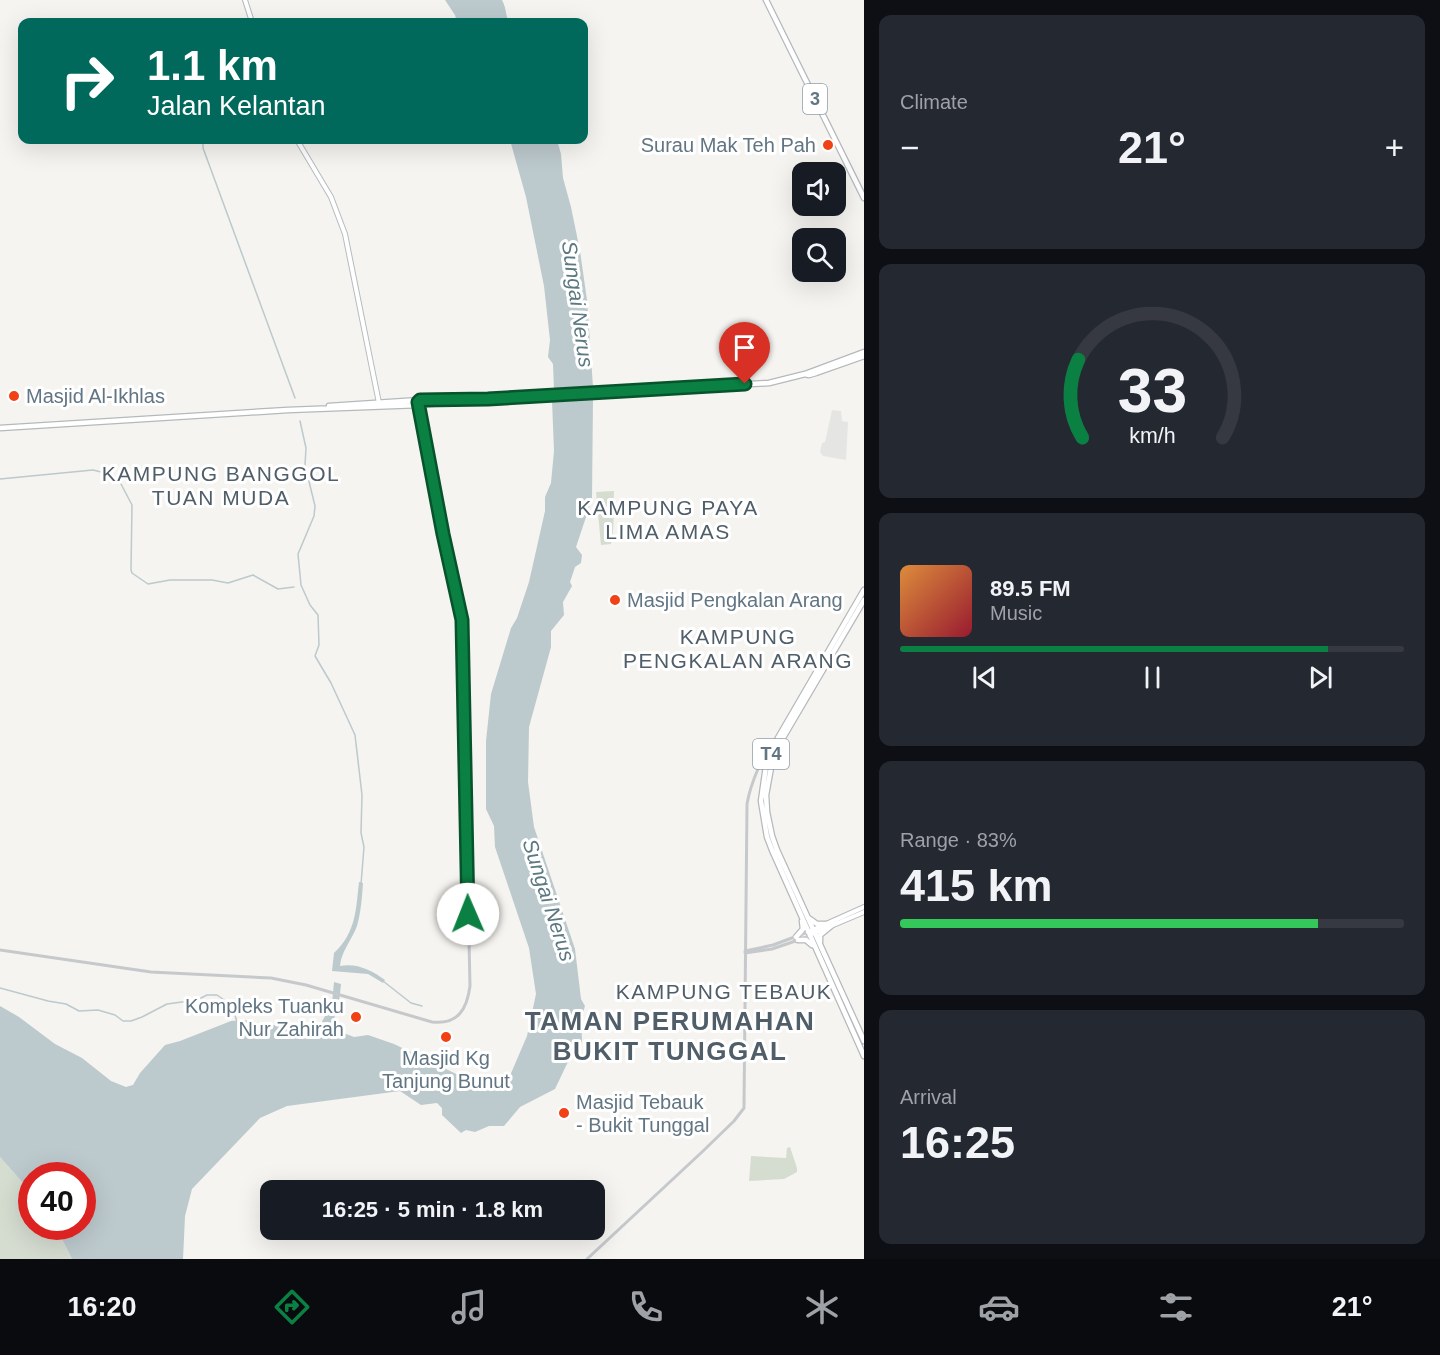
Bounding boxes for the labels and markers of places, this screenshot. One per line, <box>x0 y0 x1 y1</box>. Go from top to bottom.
place label: Surau Mak Teh Pah <box>641 134 816 156</box>
marker: Surau Mak Teh Pah <box>821 138 835 152</box>
pin <box>719 322 770 384</box>
place label: Masjid Al-Ikhlas <box>26 385 165 407</box>
marker: Masjid Al-Ikhlas <box>7 389 21 403</box>
place label: Masjid Pengkalan Arang <box>627 589 843 611</box>
marker: Masjid Pengkalan Arang <box>608 593 622 607</box>
place label: Kompleks Tuanku Nur Zahirah <box>185 995 344 1040</box>
marker: Kompleks Tuanku Nur Zahirah <box>349 1010 363 1024</box>
marker: Masjid Kg Tanjung Bunut <box>439 1030 453 1044</box>
place label: Masjid Kg Tanjung Bunut <box>382 1047 510 1092</box>
place label: Masjid Tebauk - Bukit Tunggal <box>576 1091 709 1136</box>
marker: Masjid Tebauk - Bukit Tunggal <box>557 1106 571 1120</box>

